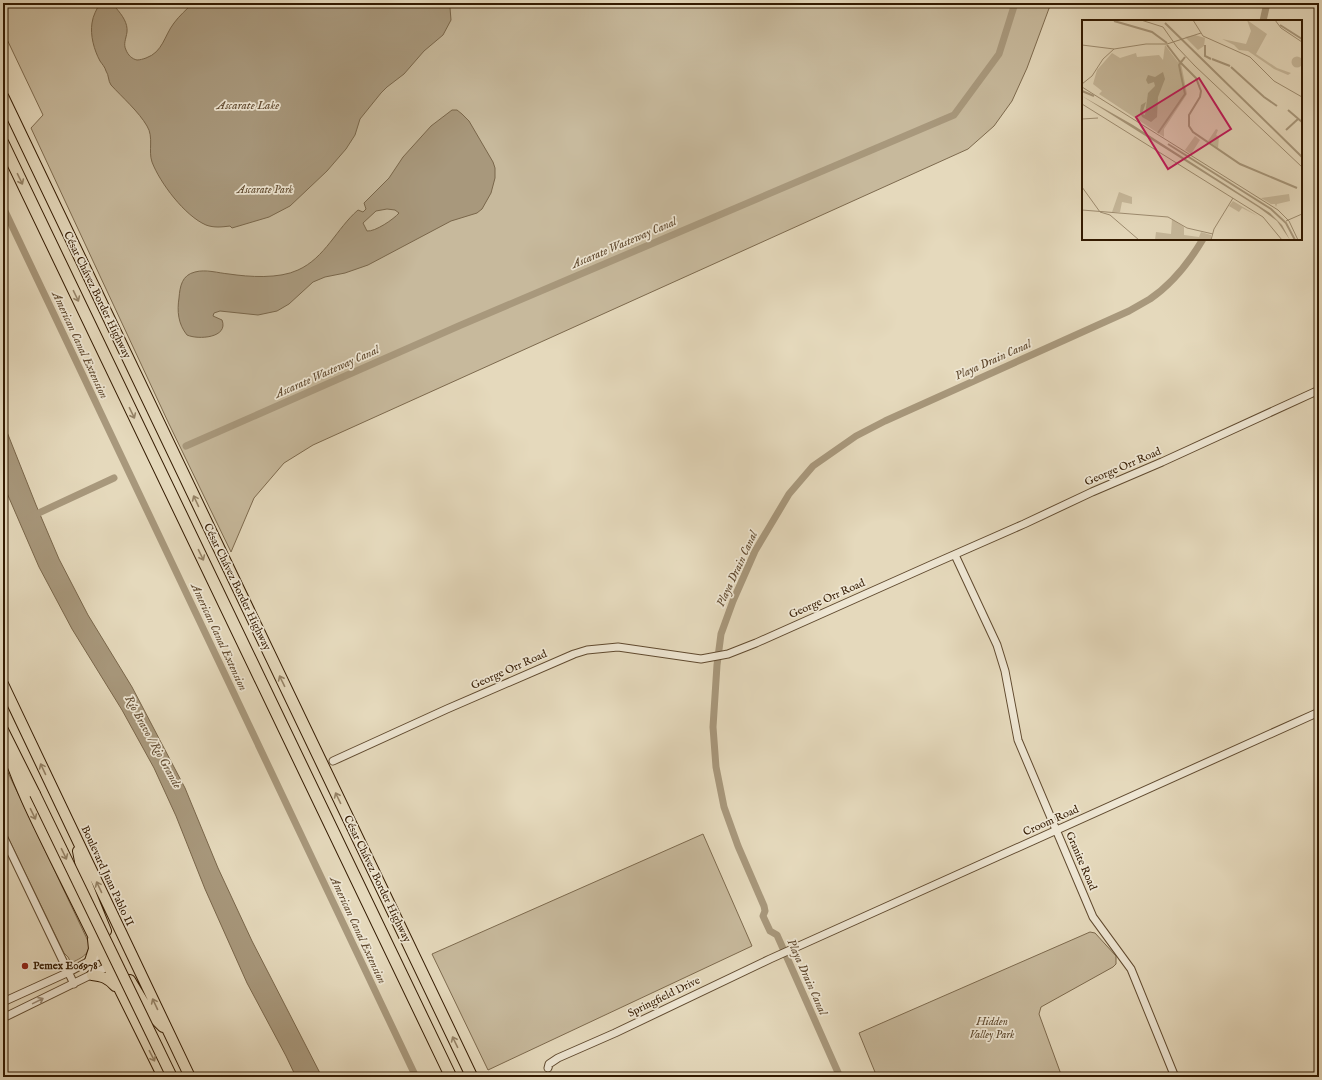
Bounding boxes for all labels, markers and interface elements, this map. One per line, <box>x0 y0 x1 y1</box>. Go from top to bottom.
inset map <box>1082 20 1302 240</box>
water label: Ascarate Lake <box>215 98 279 113</box>
one-way arrow <box>17 172 24 184</box>
park label: Ascarate Park <box>236 183 294 197</box>
water label: Ascarate Wasteway Canal <box>567 214 680 273</box>
street label: César Chávez Border Highway <box>60 229 134 361</box>
water label: American Canal Extension <box>48 287 112 401</box>
one-way arrow <box>73 289 80 301</box>
water label: Playa Drain Canal <box>953 336 1034 383</box>
water label: Ascarate Wasteway Canal <box>271 342 383 403</box>
one-way arrow <box>129 407 136 419</box>
street label: George Orr Road <box>1083 445 1163 489</box>
one-way arrow <box>192 495 199 507</box>
street label: César Chávez Border Highway <box>200 521 274 653</box>
water label: Playa Drain Canal <box>713 528 762 609</box>
one-way arrow <box>198 549 205 561</box>
street label: George Orr Road <box>787 576 867 622</box>
water label: American Canal Extension <box>187 579 251 693</box>
street label: George Orr Road <box>469 647 549 693</box>
one-way arrow <box>278 675 285 687</box>
water label: Río Bravo / Rio Grande <box>121 693 185 791</box>
one-way arrow <box>39 763 46 775</box>
one-way arrow <box>334 793 341 805</box>
street label: Croom Road <box>1021 802 1081 839</box>
one-way arrow <box>30 808 37 820</box>
street label: César Chávez Border Highway <box>340 813 414 945</box>
street label: Boulevard Juan Pablo II <box>78 824 137 929</box>
street label: Granite Road <box>1062 830 1100 893</box>
one-way arrow <box>61 848 68 860</box>
water label: American Canal Extension <box>326 872 390 986</box>
one-way arrow <box>95 881 102 893</box>
water label: Playa Drain Canal <box>784 937 831 1018</box>
place label: Pemex E06978 <box>33 959 97 973</box>
marker: Pemex E06978 <box>20 961 30 971</box>
street label: Springfield Drive <box>626 973 702 1021</box>
one-way arrow <box>32 997 44 1004</box>
one-way arrow <box>151 998 158 1010</box>
park label: Hidden Valley Park <box>970 1015 1015 1042</box>
one-way arrow <box>451 1036 458 1048</box>
one-way arrow <box>149 1050 157 1062</box>

